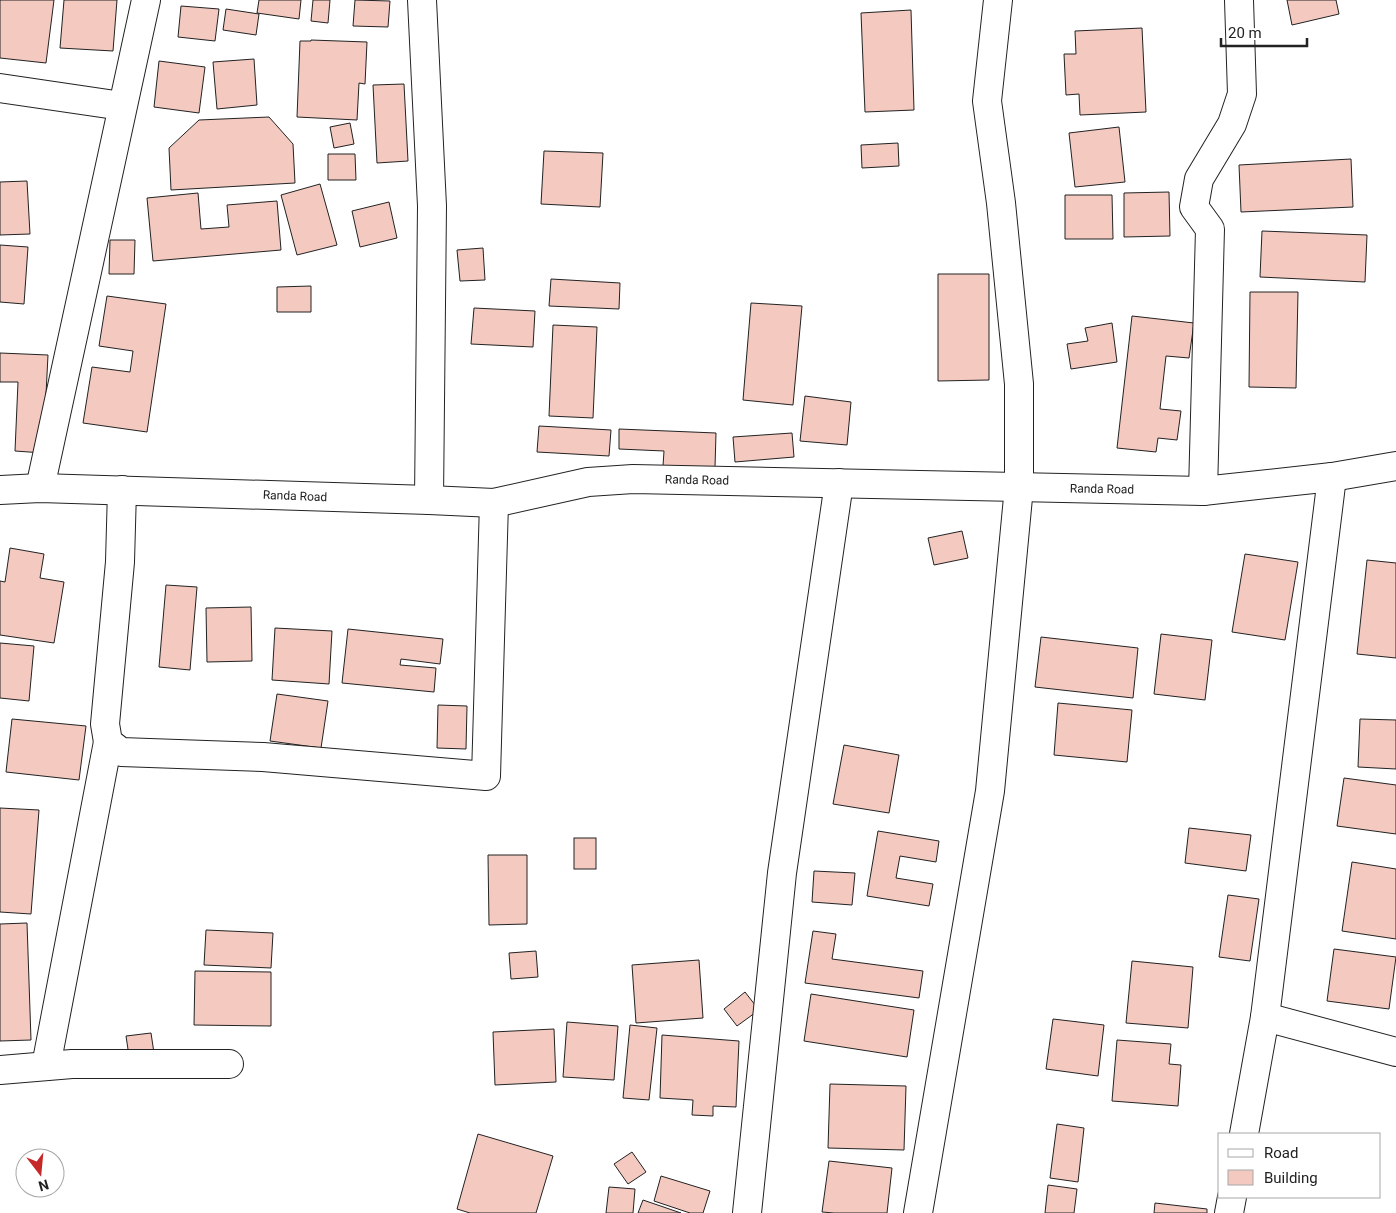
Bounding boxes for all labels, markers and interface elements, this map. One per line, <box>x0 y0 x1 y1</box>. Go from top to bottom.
scale bar <box>1221 15 1307 47</box>
text: 20 m <box>1228 24 1262 42</box>
street label: Randa Road <box>665 472 729 488</box>
street label: Randa Road <box>1070 481 1134 497</box>
street label: Randa Road <box>263 488 327 504</box>
legend <box>1218 1133 1381 1198</box>
text: Road <box>1264 1144 1298 1162</box>
north arrow <box>15 1148 65 1198</box>
text: Building <box>1264 1169 1318 1187</box>
text: N <box>37 1176 51 1195</box>

